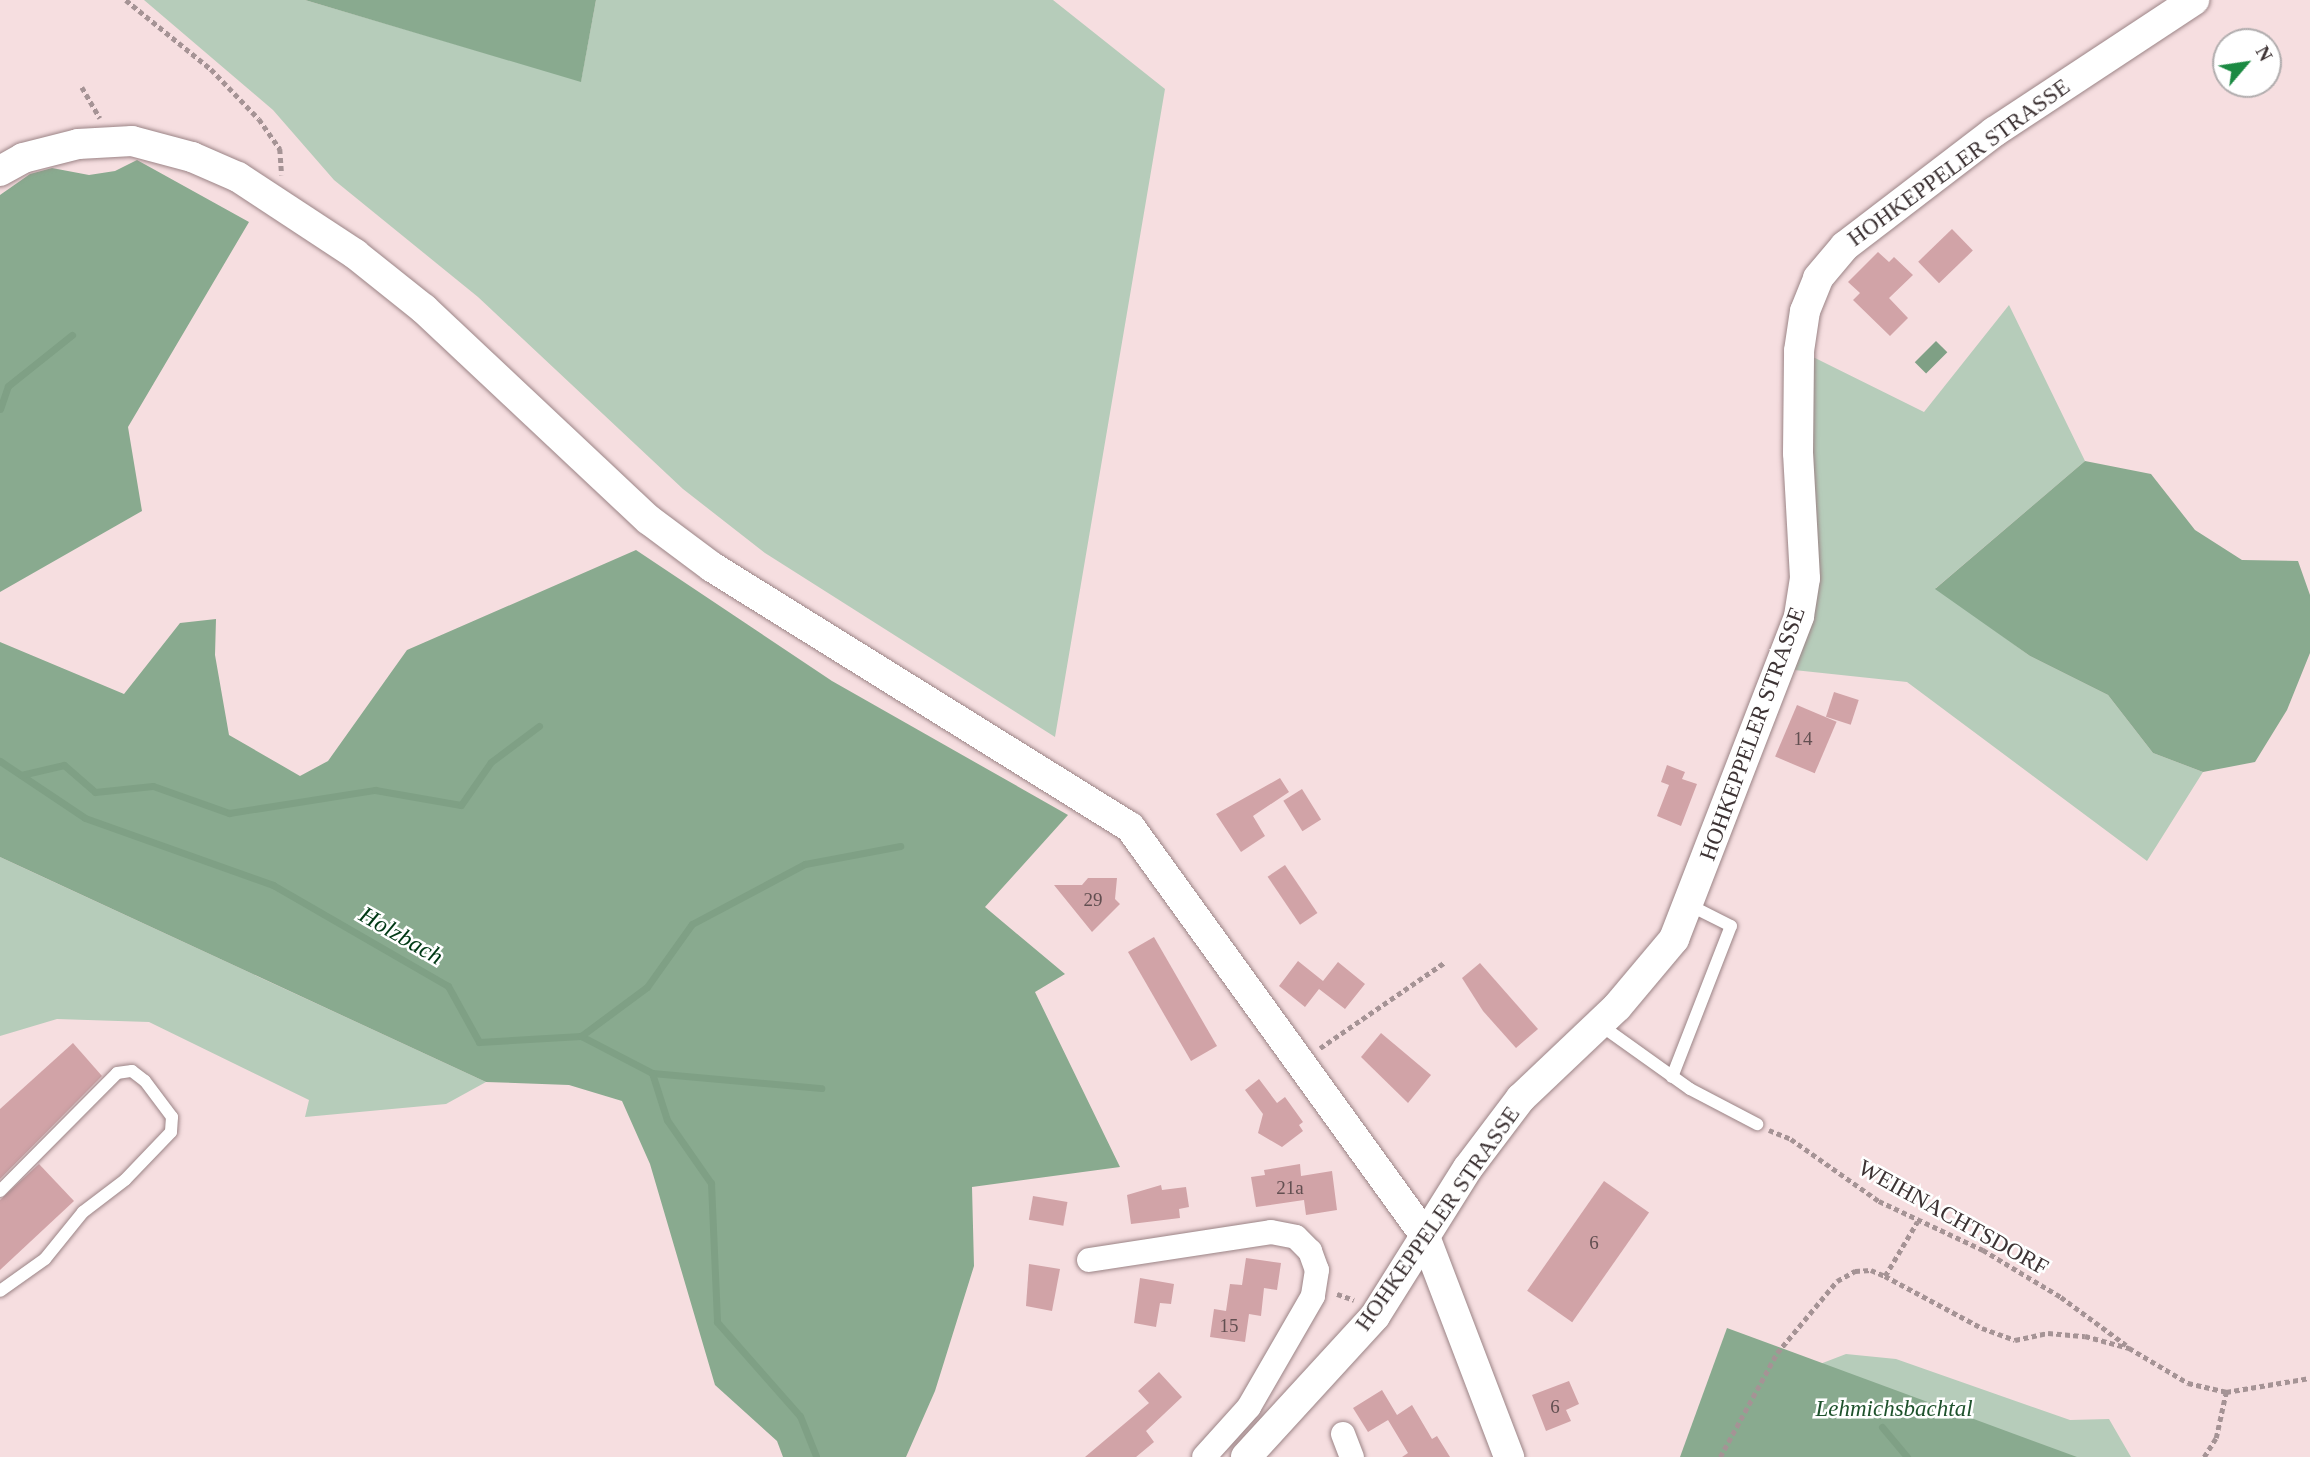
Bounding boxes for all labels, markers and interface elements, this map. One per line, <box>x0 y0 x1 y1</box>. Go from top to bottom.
north arrow <box>2212 28 2282 98</box>
text: N <box>2252 42 2277 65</box>
street label: HOHKEPPELER STRASSE <box>1843 73 2075 253</box>
street label: HOHKEPPELER STRASSE <box>1694 603 1812 865</box>
house number: 14 <box>1794 728 1812 750</box>
house number: 29 <box>1084 889 1102 911</box>
water label: Holzbach <box>354 901 448 971</box>
street label: HOHKEPPELER STRASSE <box>1350 1101 1526 1337</box>
street label: WEIHNACHTSDORF <box>1853 1154 2053 1282</box>
house number: 21a <box>1276 1177 1304 1199</box>
house number: 6 <box>1589 1232 1599 1254</box>
house number: 15 <box>1220 1315 1238 1337</box>
park label: Lehmichsbachtal <box>1815 1395 1973 1423</box>
house number: 6 <box>1550 1396 1560 1418</box>

